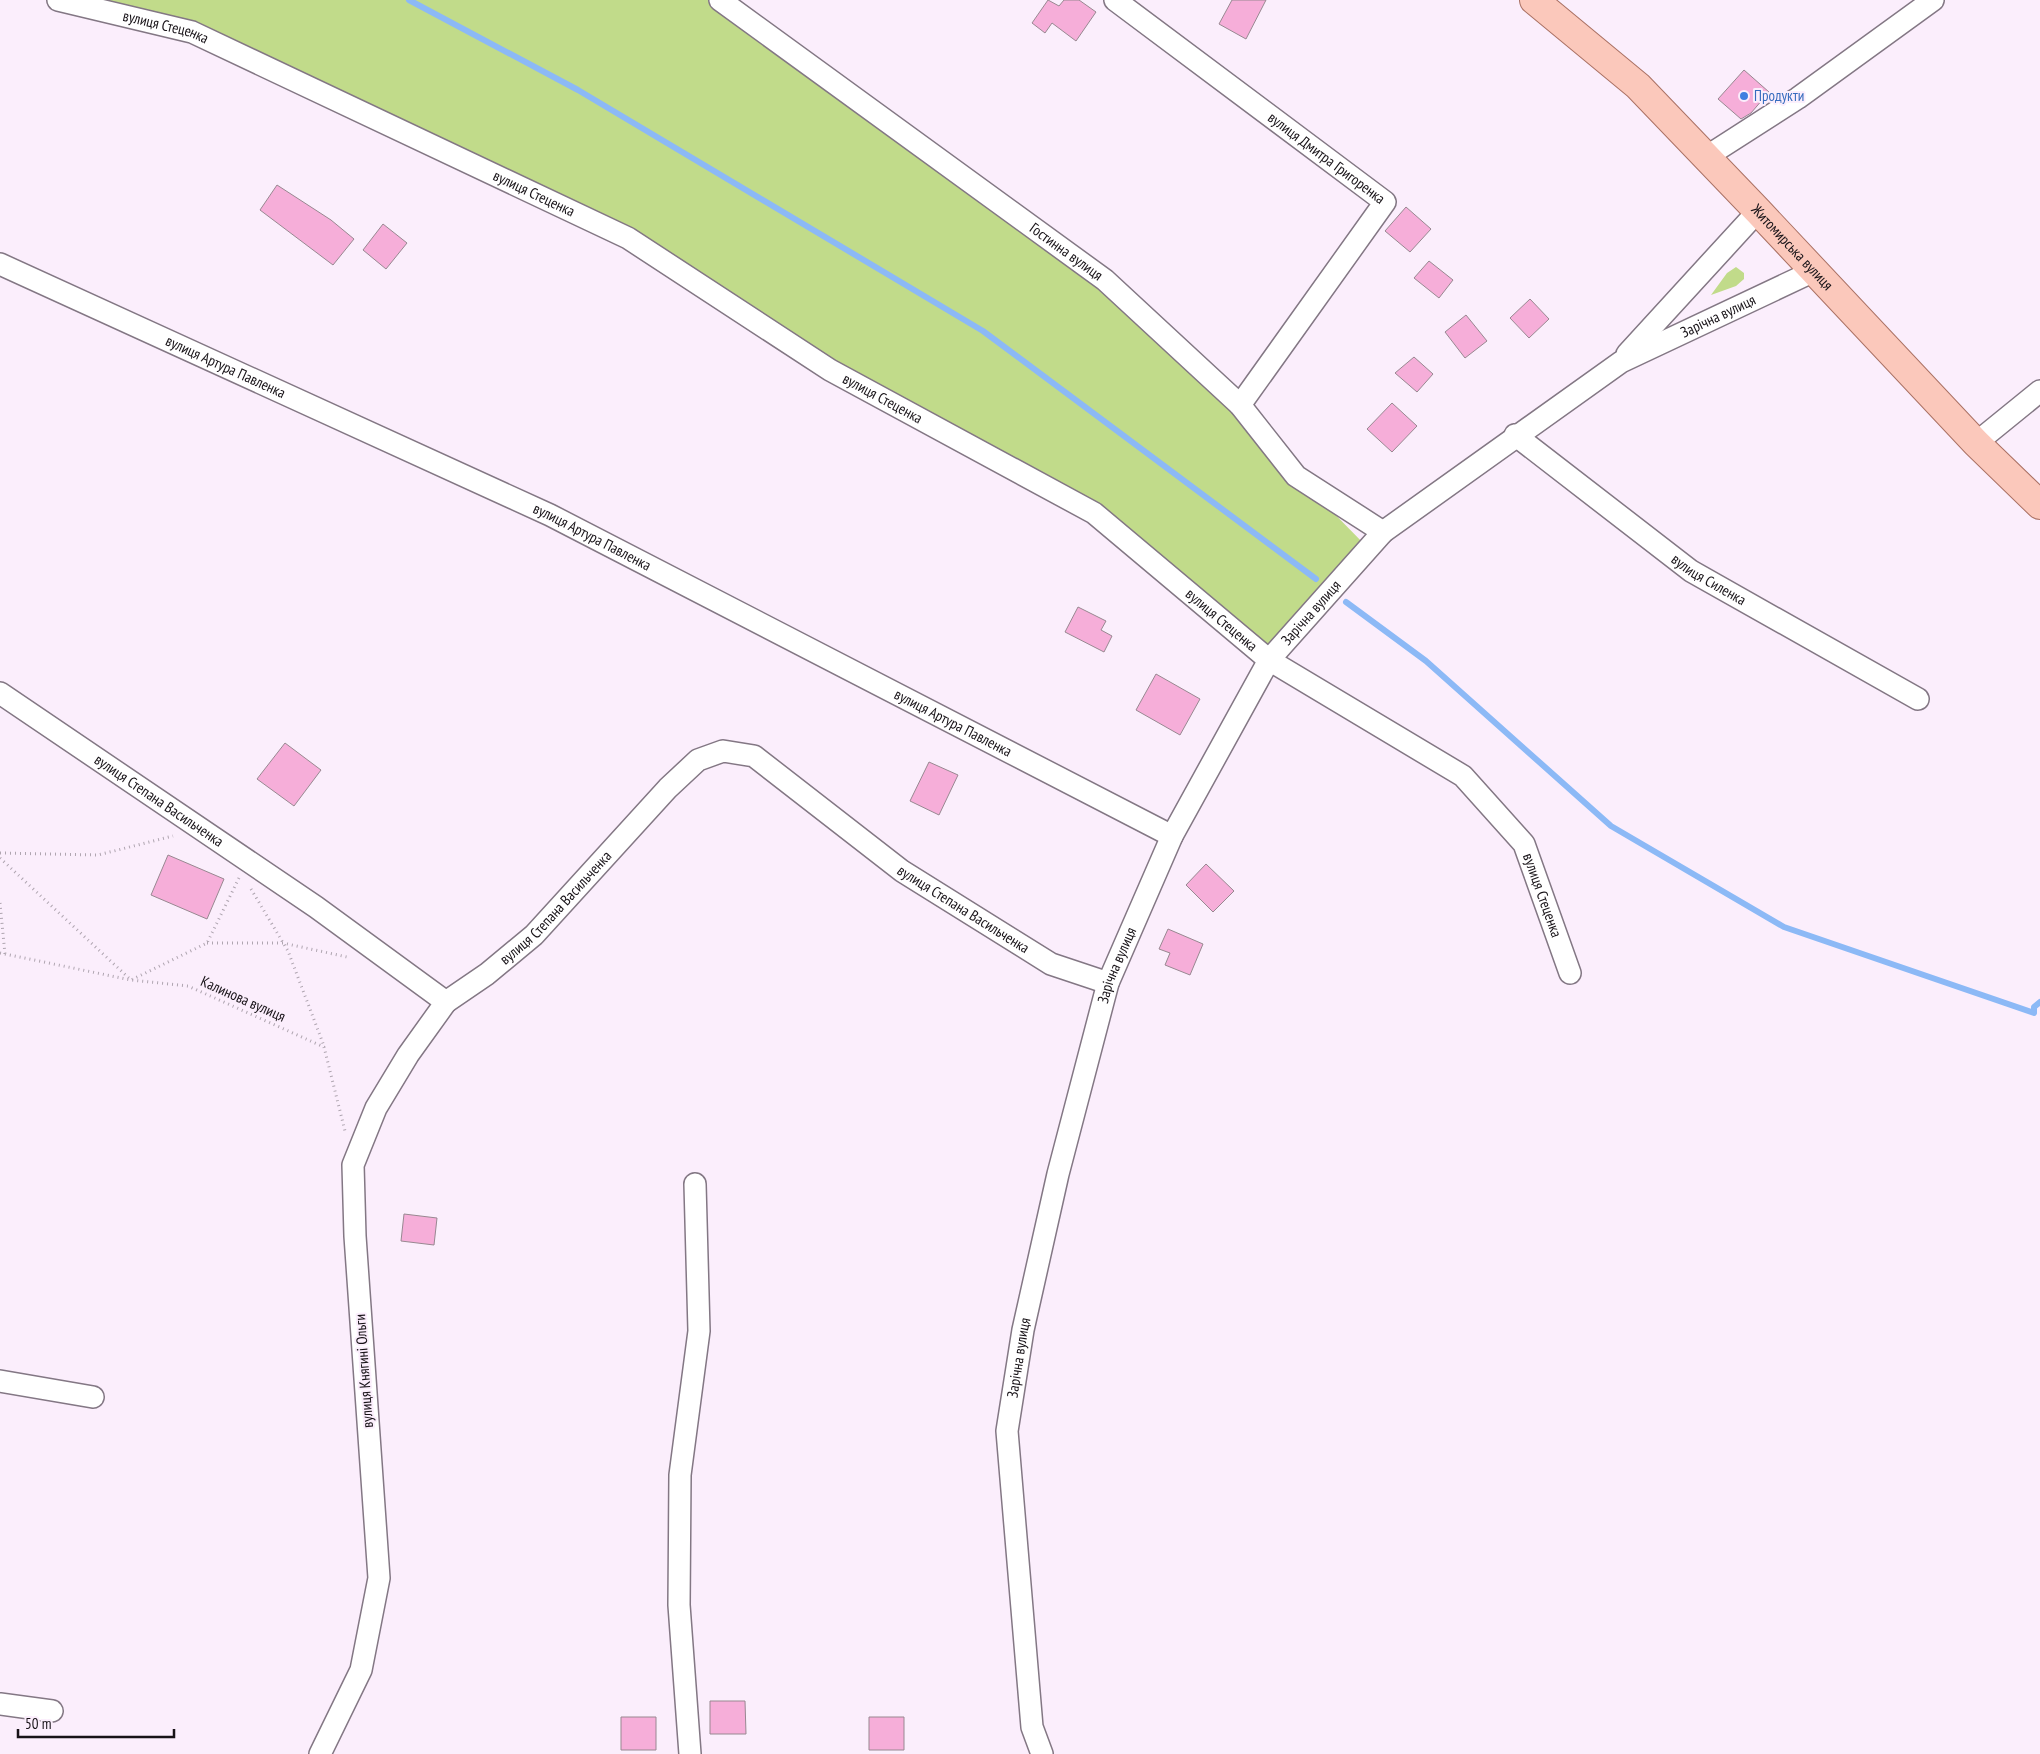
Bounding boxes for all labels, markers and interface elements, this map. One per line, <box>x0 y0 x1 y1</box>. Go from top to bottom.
street label: вулиця Стеценка <box>121 6 212 47</box>
place label: Продукти <box>1754 86 1804 105</box>
marker: Продукти <box>1738 90 1750 102</box>
street label: вулиця Дмитра Григоренка <box>1264 108 1389 208</box>
street label: вулиця Стеценка <box>490 166 578 221</box>
street label: Житомирська вулиця <box>1747 199 1838 294</box>
street label: Гостинна вулиця <box>1026 218 1107 284</box>
street label: Зарічна вулиця <box>1677 290 1759 342</box>
street label: вулиця Артура Павленка <box>163 331 289 402</box>
street label: вулиця Стеценка <box>840 369 926 427</box>
street label: вулиця Артура Павленка <box>530 499 654 574</box>
street label: вулиця Силенка <box>1668 549 1750 609</box>
street label: Зарічна вулиця <box>1277 576 1345 649</box>
street label: вулиця Стеценка <box>1182 584 1262 655</box>
street label: вулиця Артура Павленка <box>891 684 1015 761</box>
street label: вулиця Степана Васильченка <box>91 750 227 851</box>
street label: вулиця Степана Васильченка <box>496 847 615 968</box>
street label: вулиця Стеценка <box>1519 851 1567 940</box>
street label: вулиця Степана Васильченка <box>894 861 1033 957</box>
street label: Зарічна вулиця <box>1093 924 1140 1005</box>
street label: Калинова вулиця <box>198 971 289 1026</box>
street label: вулиця Княгині Ольги <box>350 1313 377 1429</box>
street label: Зарічна вулиця <box>1002 1316 1034 1399</box>
scale bar <box>18 1706 174 1738</box>
text: 50 m <box>25 1714 51 1733</box>

